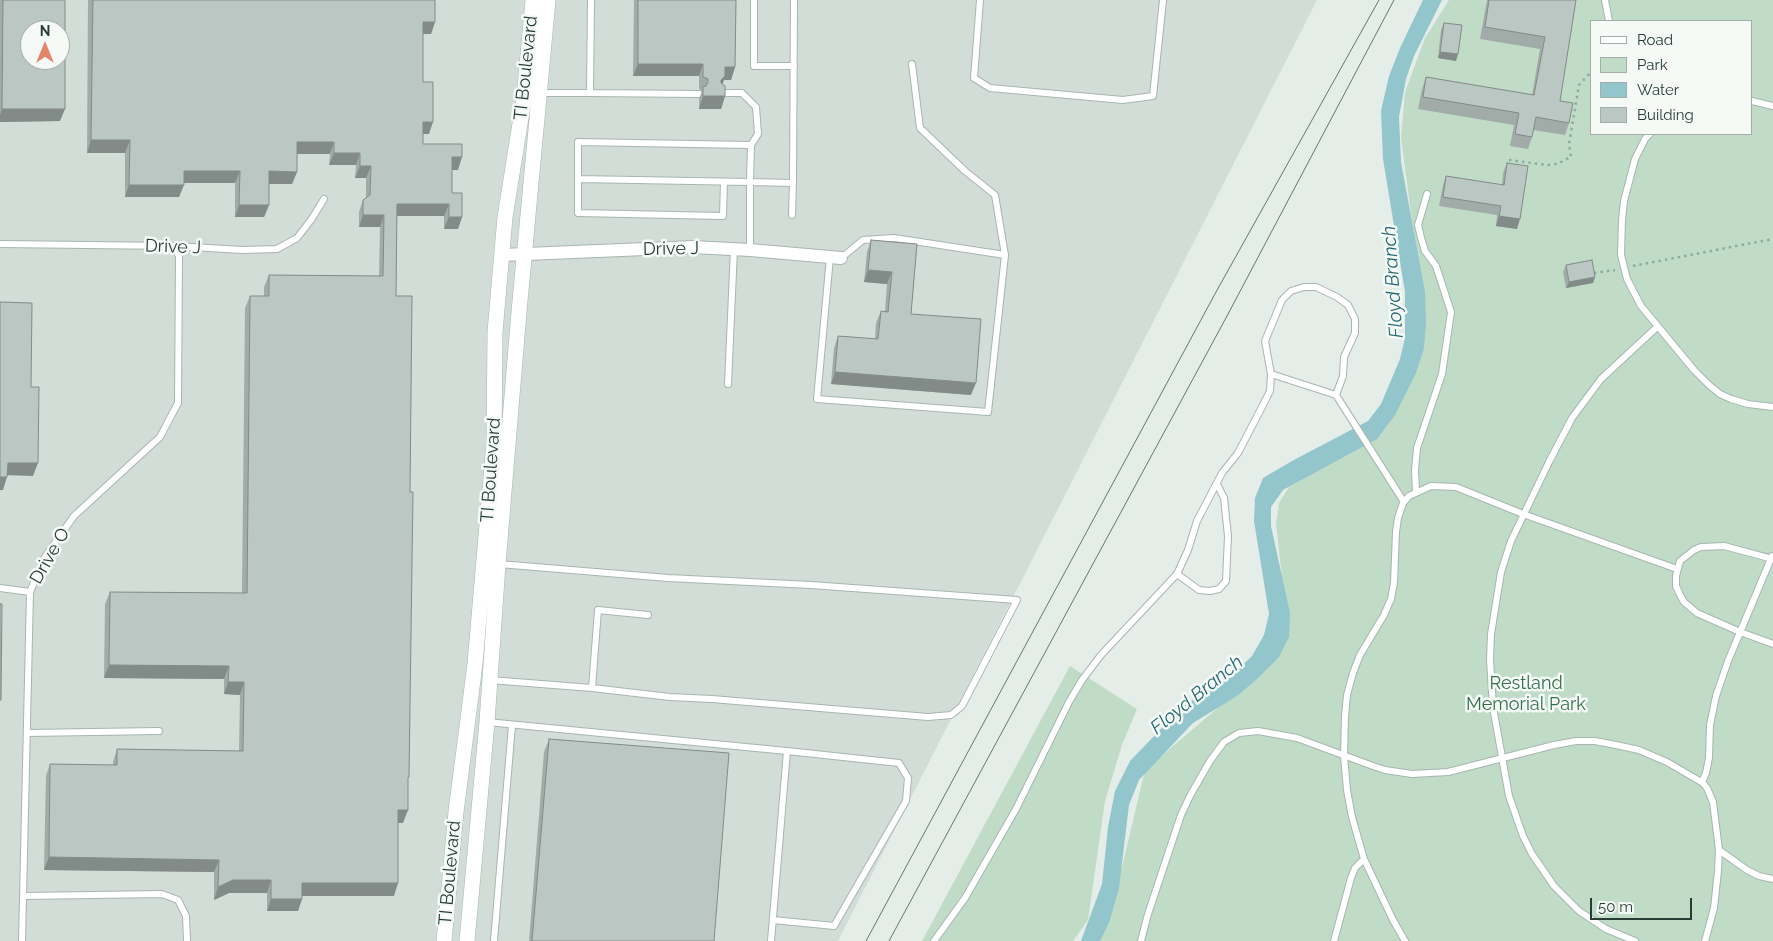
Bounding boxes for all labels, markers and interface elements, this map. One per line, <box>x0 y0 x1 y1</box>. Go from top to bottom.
street label: TI Boulevard <box>510 15 542 121</box>
north arrow <box>20 20 70 70</box>
legend <box>1590 20 1753 135</box>
text: N <box>40 23 50 39</box>
text: Road <box>1637 31 1673 49</box>
text: Park <box>1637 56 1668 74</box>
text: Water <box>1637 81 1679 99</box>
text: Building <box>1637 106 1694 124</box>
water label: Floyd Branch <box>1378 225 1408 339</box>
street label: Drive J <box>145 235 201 259</box>
street label: Drive J <box>643 238 699 260</box>
street label: TI Boulevard <box>477 417 505 523</box>
street label: Drive O <box>25 524 75 588</box>
water label: Floyd Branch <box>1146 651 1248 739</box>
park label: Restland Memorial Park <box>1466 673 1586 716</box>
street label: TI Boulevard <box>435 820 465 926</box>
scale bar <box>1593 888 1696 920</box>
text: 50 m <box>1598 898 1633 916</box>

